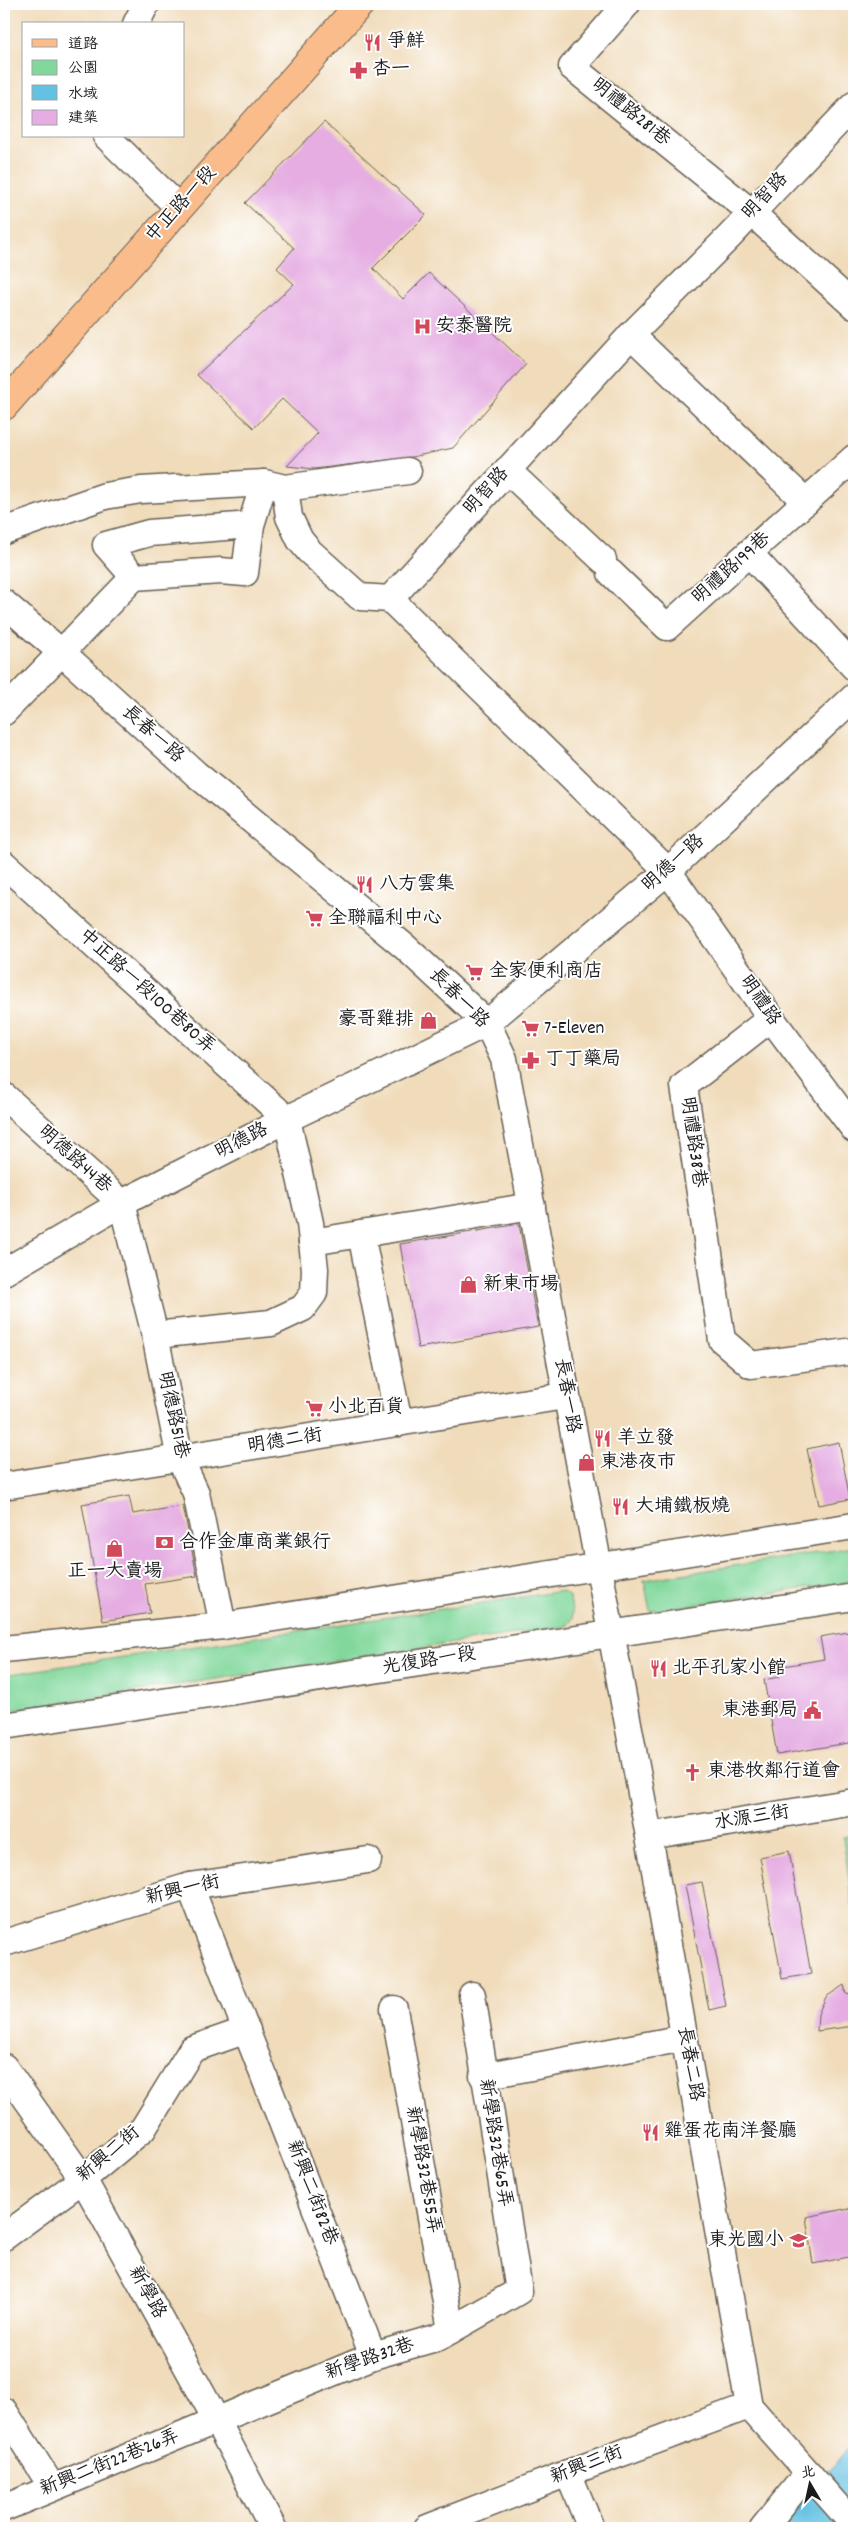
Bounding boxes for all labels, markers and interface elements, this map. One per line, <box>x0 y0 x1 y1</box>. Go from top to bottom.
legend <box>22 22 185 138</box>
place label: 爭鮮 <box>387 29 425 56</box>
restaurant icon: 爭鮮 <box>363 32 383 52</box>
text: 道路 <box>68 34 98 56</box>
place label: 杏一 <box>372 57 410 84</box>
text: 公園 <box>68 58 98 80</box>
pharmacy icon: 杏一 <box>348 60 368 80</box>
street label: 明禮路281巷 <box>584 72 676 154</box>
text: 水域 <box>68 84 98 106</box>
text: 建築 <box>68 108 98 130</box>
street label: 中正路一段 <box>140 161 224 249</box>
street label: 明智路 <box>737 167 795 227</box>
place label: 安泰醫院 <box>436 314 512 341</box>
hospital icon: 安泰醫院 <box>412 317 432 337</box>
street label: 明智路 <box>458 462 516 522</box>
street label: 明禮路199巷 <box>687 526 777 612</box>
street label: 長春一路 <box>115 700 189 770</box>
street label: 明德一路 <box>637 829 711 899</box>
place label: 八方雲集 <box>379 872 455 899</box>
restaurant icon: 八方雲集 <box>355 875 375 895</box>
place label: 全聯福利中心 <box>328 906 442 933</box>
supermarket icon: 全聯福利中心 <box>304 909 324 929</box>
street label: 中正路一段100巷80弄 <box>72 923 220 1061</box>
place label: 全家便利商店 <box>489 959 603 986</box>
supermarket icon: 全家便利商店 <box>465 962 485 982</box>
street label: 長春一路 <box>422 963 494 1035</box>
street label: 明禮路 <box>732 970 786 1032</box>
place label: 豪哥雞排 <box>338 1007 414 1034</box>
shop icon: 豪哥雞排 <box>418 1010 438 1030</box>
place label: 7-Eleven <box>544 1016 604 1043</box>
supermarket icon: 7-Eleven <box>520 1019 540 1039</box>
place label: 丁丁藥局 <box>545 1047 621 1074</box>
pharmacy icon: 丁丁藥局 <box>521 1050 541 1070</box>
street label: 明禮路38巷 <box>672 1095 712 1189</box>
street label: 明德路 <box>210 1117 274 1167</box>
street label: 明德路44巷 <box>31 1119 117 1201</box>
place label: 新東市場 <box>483 1272 559 1299</box>
shop icon: 新東市場 <box>459 1275 479 1295</box>
street label: 長春一路 <box>546 1356 586 1436</box>
street label: 明德路51巷 <box>150 1369 194 1461</box>
place label: 小北百貨 <box>328 1395 404 1422</box>
supermarket icon: 小北百貨 <box>304 1398 324 1418</box>
street label: 明德二街 <box>245 1423 325 1461</box>
place label: 羊立發 <box>617 1426 674 1453</box>
restaurant icon: 羊立發 <box>593 1429 613 1449</box>
place label: 東港夜市 <box>600 1450 676 1477</box>
shop icon: 東港夜市 <box>576 1453 596 1473</box>
place label: 大埔鐵板燒 <box>635 1494 730 1521</box>
restaurant icon: 大埔鐵板燒 <box>611 1497 631 1517</box>
place label: 合作金庫商業銀行 <box>179 1530 331 1557</box>
bank icon: 合作金庫商業銀行 <box>155 1533 175 1553</box>
shop icon: 正一大賣場 <box>105 1539 125 1559</box>
place label: 正一大賣場 <box>67 1559 163 1586</box>
street label: 光復路一段 <box>380 1641 478 1683</box>
place label: 北平孔家小館 <box>672 1656 786 1683</box>
restaurant icon: 北平孔家小館 <box>648 1659 668 1679</box>
place label: 東港郵局 <box>722 1698 798 1725</box>
public building icon: 東港郵局 <box>802 1701 822 1721</box>
place label: 東港牧鄰行道會 <box>707 1759 840 1786</box>
church icon: 東港牧鄰行道會 <box>683 1762 703 1782</box>
street label: 水源三街 <box>712 1800 792 1838</box>
street label: 新興一街 <box>143 1869 223 1913</box>
street label: 長春二路 <box>669 2024 709 2104</box>
street label: 新學路32巷65弄 <box>471 2077 517 2209</box>
street label: 新學路32巷55弄 <box>397 2104 447 2236</box>
place label: 雞蛋花南洋餐廳 <box>664 2119 797 2146</box>
street label: 新興二街 <box>71 2120 147 2190</box>
restaurant icon: 雞蛋花南洋餐廳 <box>640 2122 660 2142</box>
street label: 新興二街82巷 <box>279 2136 343 2250</box>
place label: 東光國小 <box>708 2228 784 2255</box>
school or university icon: 東光國小 <box>788 2231 808 2251</box>
street label: 新學路 <box>120 2262 172 2324</box>
street label: 新學路32巷 <box>322 2332 418 2388</box>
street label: 新興二街22巷26弄 <box>36 2424 184 2504</box>
street label: 新興三街 <box>547 2440 627 2492</box>
north arrow <box>786 2460 836 2510</box>
text: 北 <box>800 2462 817 2484</box>

